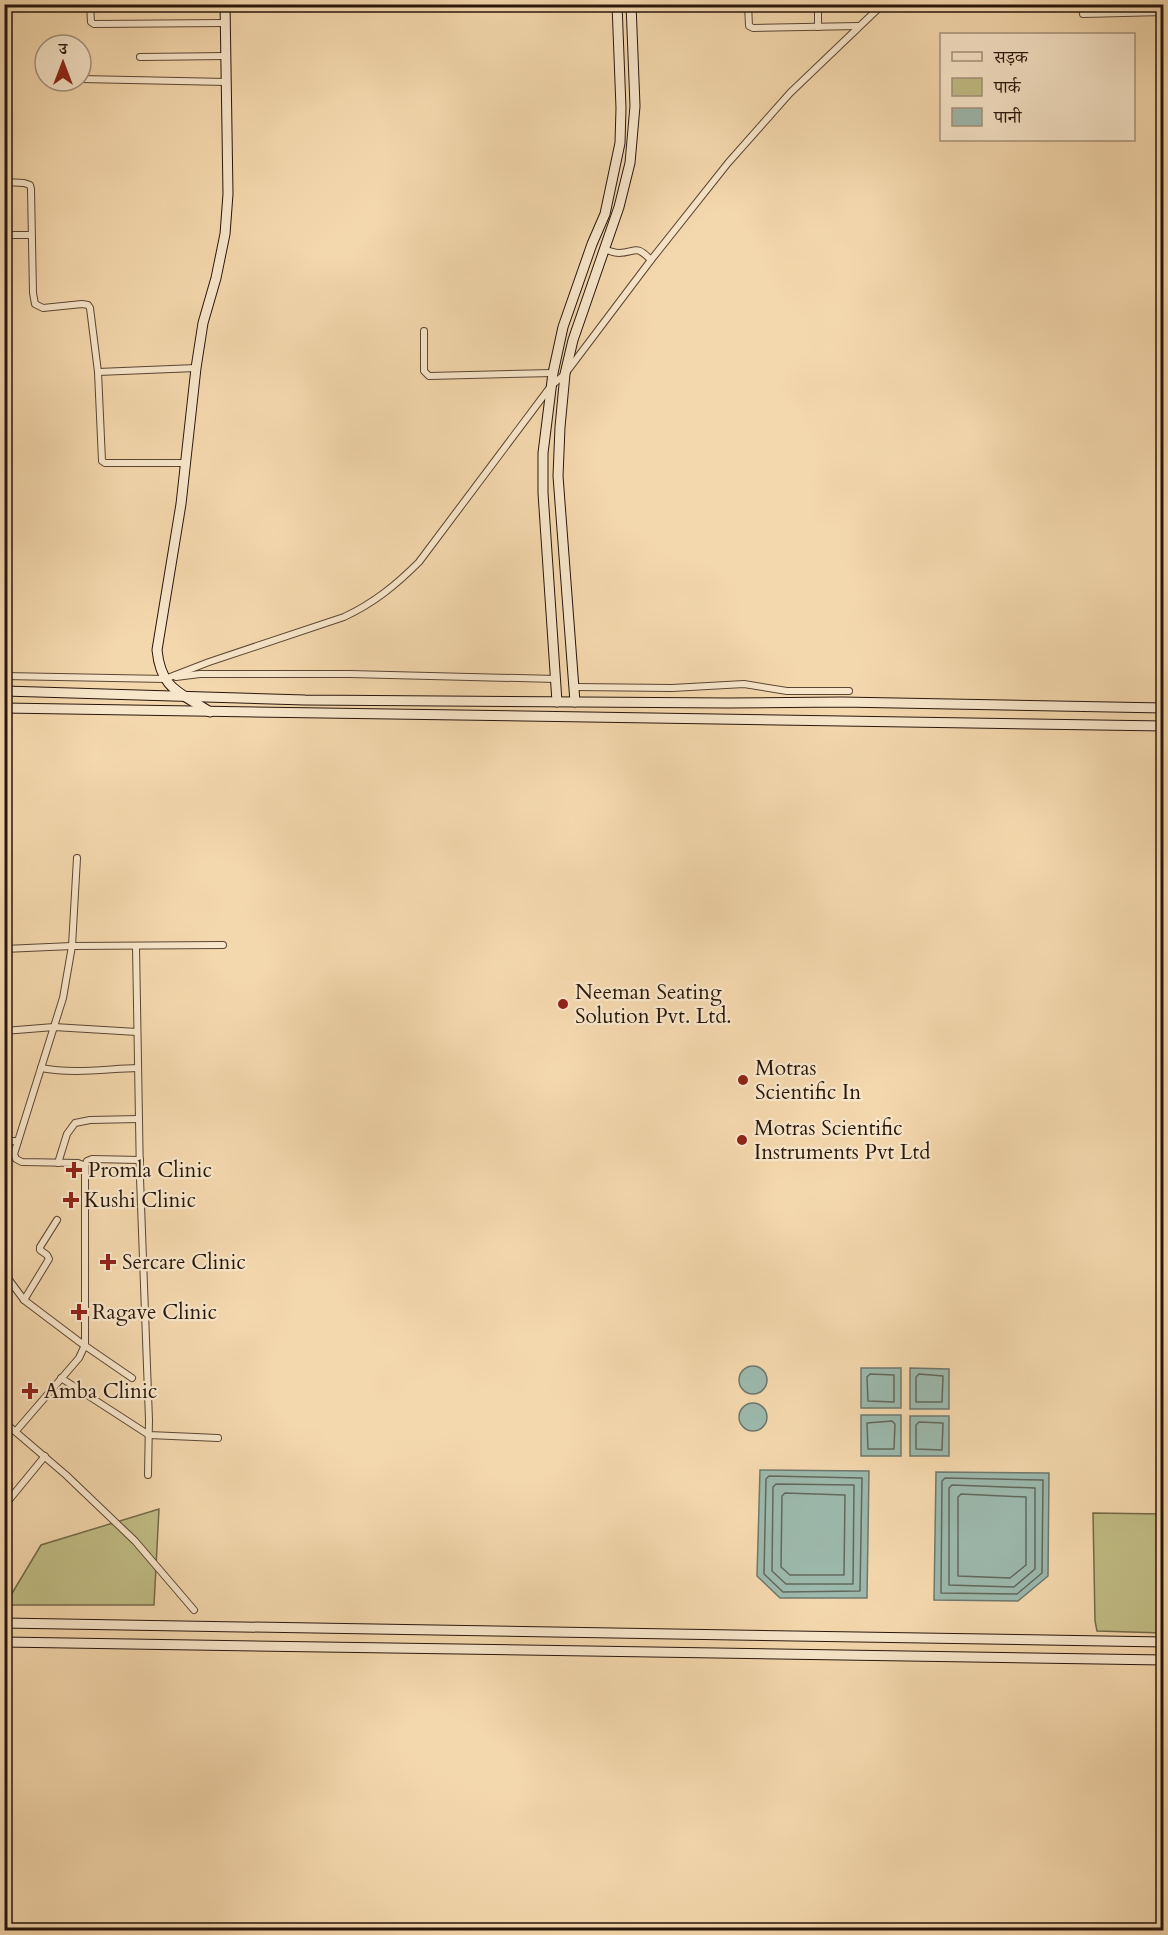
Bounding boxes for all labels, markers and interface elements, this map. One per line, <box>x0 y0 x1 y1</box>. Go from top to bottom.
north arrow <box>33 33 93 93</box>
legend <box>940 33 1135 141</box>
text: उ <box>58 38 69 60</box>
text: सड़क <box>993 45 1029 70</box>
text: पार्क <box>993 75 1022 100</box>
text: पानी <box>993 105 1023 130</box>
place label: Neeman Seating Solution Pvt. Ltd. <box>575 978 732 1031</box>
marker: Neeman Seating Solution Pvt. Ltd. <box>556 997 570 1011</box>
place label: Motras Scientific In <box>755 1054 861 1107</box>
marker: Motras Scientific In <box>736 1073 750 1087</box>
place label: Motras Scientific Instruments Pvt Ltd <box>754 1114 930 1167</box>
marker: Motras Scientific Instruments Pvt Ltd <box>735 1133 749 1147</box>
place label: Promla Clinic <box>88 1156 212 1185</box>
marker: Promla Clinic <box>65 1161 83 1179</box>
place label: Kushi Clinic <box>84 1186 196 1215</box>
marker: Kushi Clinic <box>62 1191 80 1209</box>
place label: Sercare Clinic <box>122 1248 246 1277</box>
marker: Sercare Clinic <box>99 1253 117 1271</box>
place label: Ragave Clinic <box>92 1298 217 1327</box>
marker: Ragave Clinic <box>70 1303 88 1321</box>
place label: Amba Clinic <box>44 1377 157 1406</box>
marker: Amba Clinic <box>21 1382 39 1400</box>

